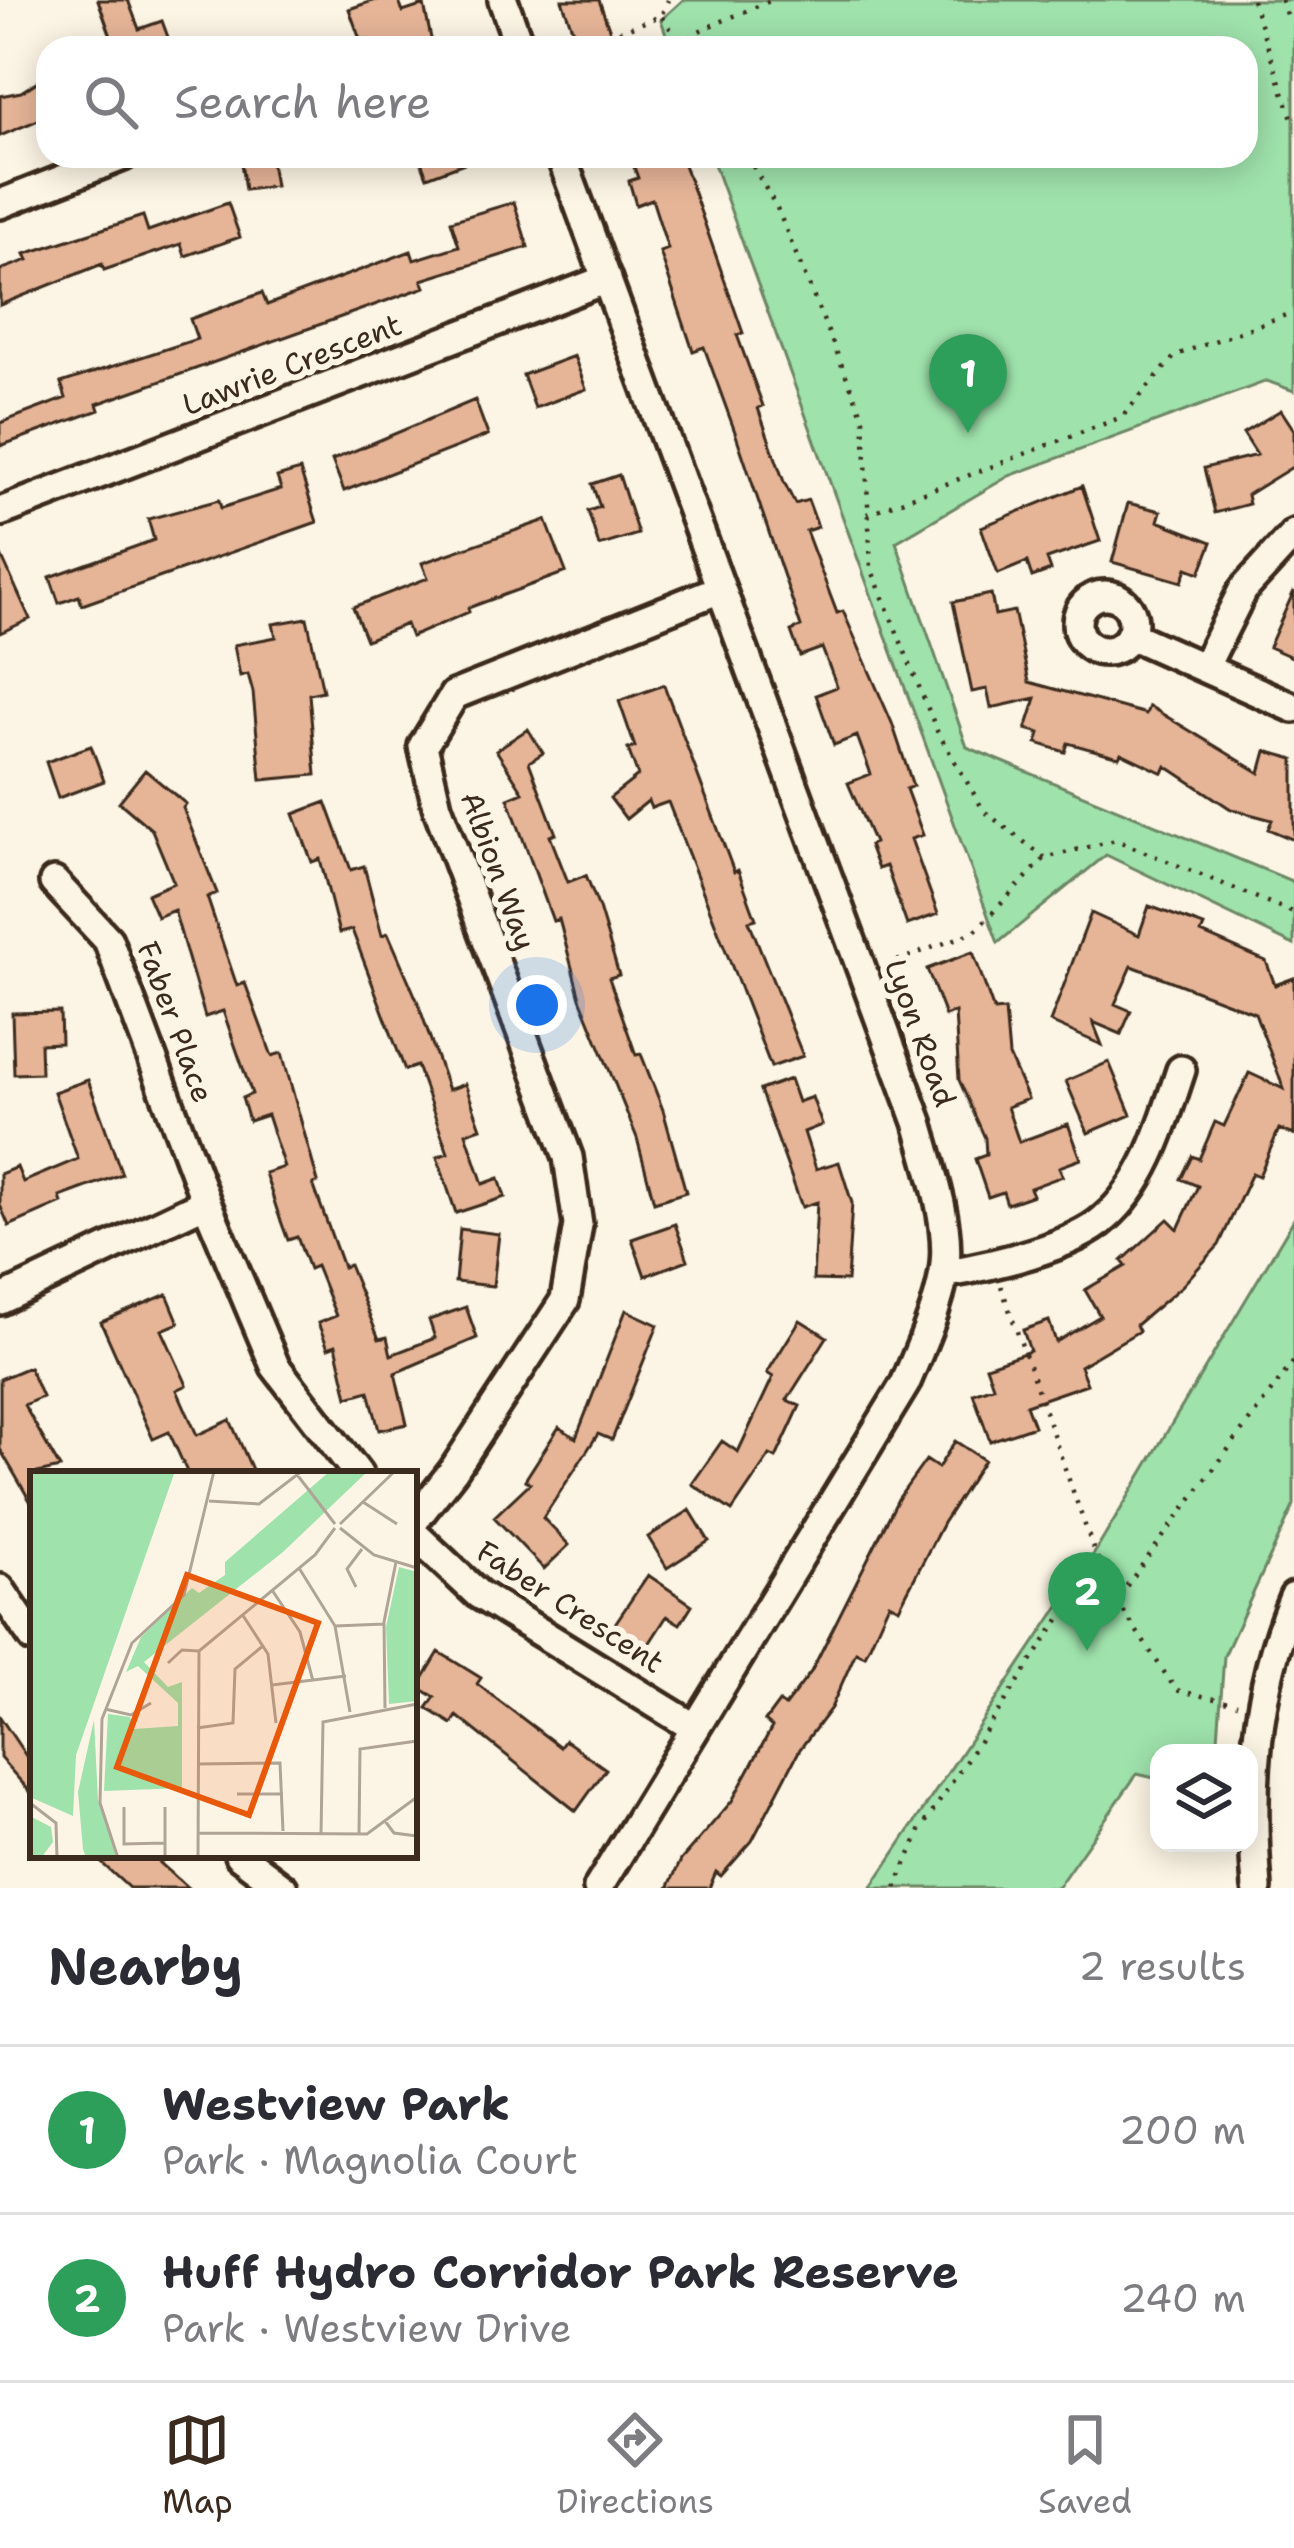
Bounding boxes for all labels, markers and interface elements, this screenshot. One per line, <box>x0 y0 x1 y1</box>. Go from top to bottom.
search box <box>36 36 1258 168</box>
icon: search <box>78 69 144 135</box>
text: Search here <box>174 72 431 132</box>
street label: Lawrie Crescent <box>176 304 407 425</box>
pin: 1 <box>929 334 1007 433</box>
street label: Albion Way <box>451 786 546 956</box>
street label: Faber Place <box>127 936 224 1108</box>
street label: Lyon Road <box>875 953 966 1112</box>
your location <box>507 975 567 1035</box>
inset map <box>30 1471 417 1858</box>
street label: Faber Crescent <box>469 1531 672 1682</box>
pin: 2 <box>1048 1552 1126 1651</box>
map controls <box>1150 1744 1258 1852</box>
button: layers <box>1150 1744 1258 1852</box>
text: Nearby <box>48 1932 243 2000</box>
text: 2 results <box>1079 1940 1246 1992</box>
text: Westview Park <box>162 2074 510 2134</box>
text: 1 <box>78 2104 96 2156</box>
text: 200 m <box>1119 2104 1246 2156</box>
text: Park · Magnolia Court <box>162 2134 578 2186</box>
text: Huff Hydro Corridor Park Reserve <box>162 2242 959 2302</box>
text: 2 <box>73 2272 101 2324</box>
text: 240 m <box>1120 2272 1246 2324</box>
text: Park · Westview Drive <box>162 2302 572 2354</box>
tab: Map <box>162 2407 233 2524</box>
tab: Directions <box>557 2407 714 2524</box>
tab: Saved <box>1038 2407 1132 2524</box>

